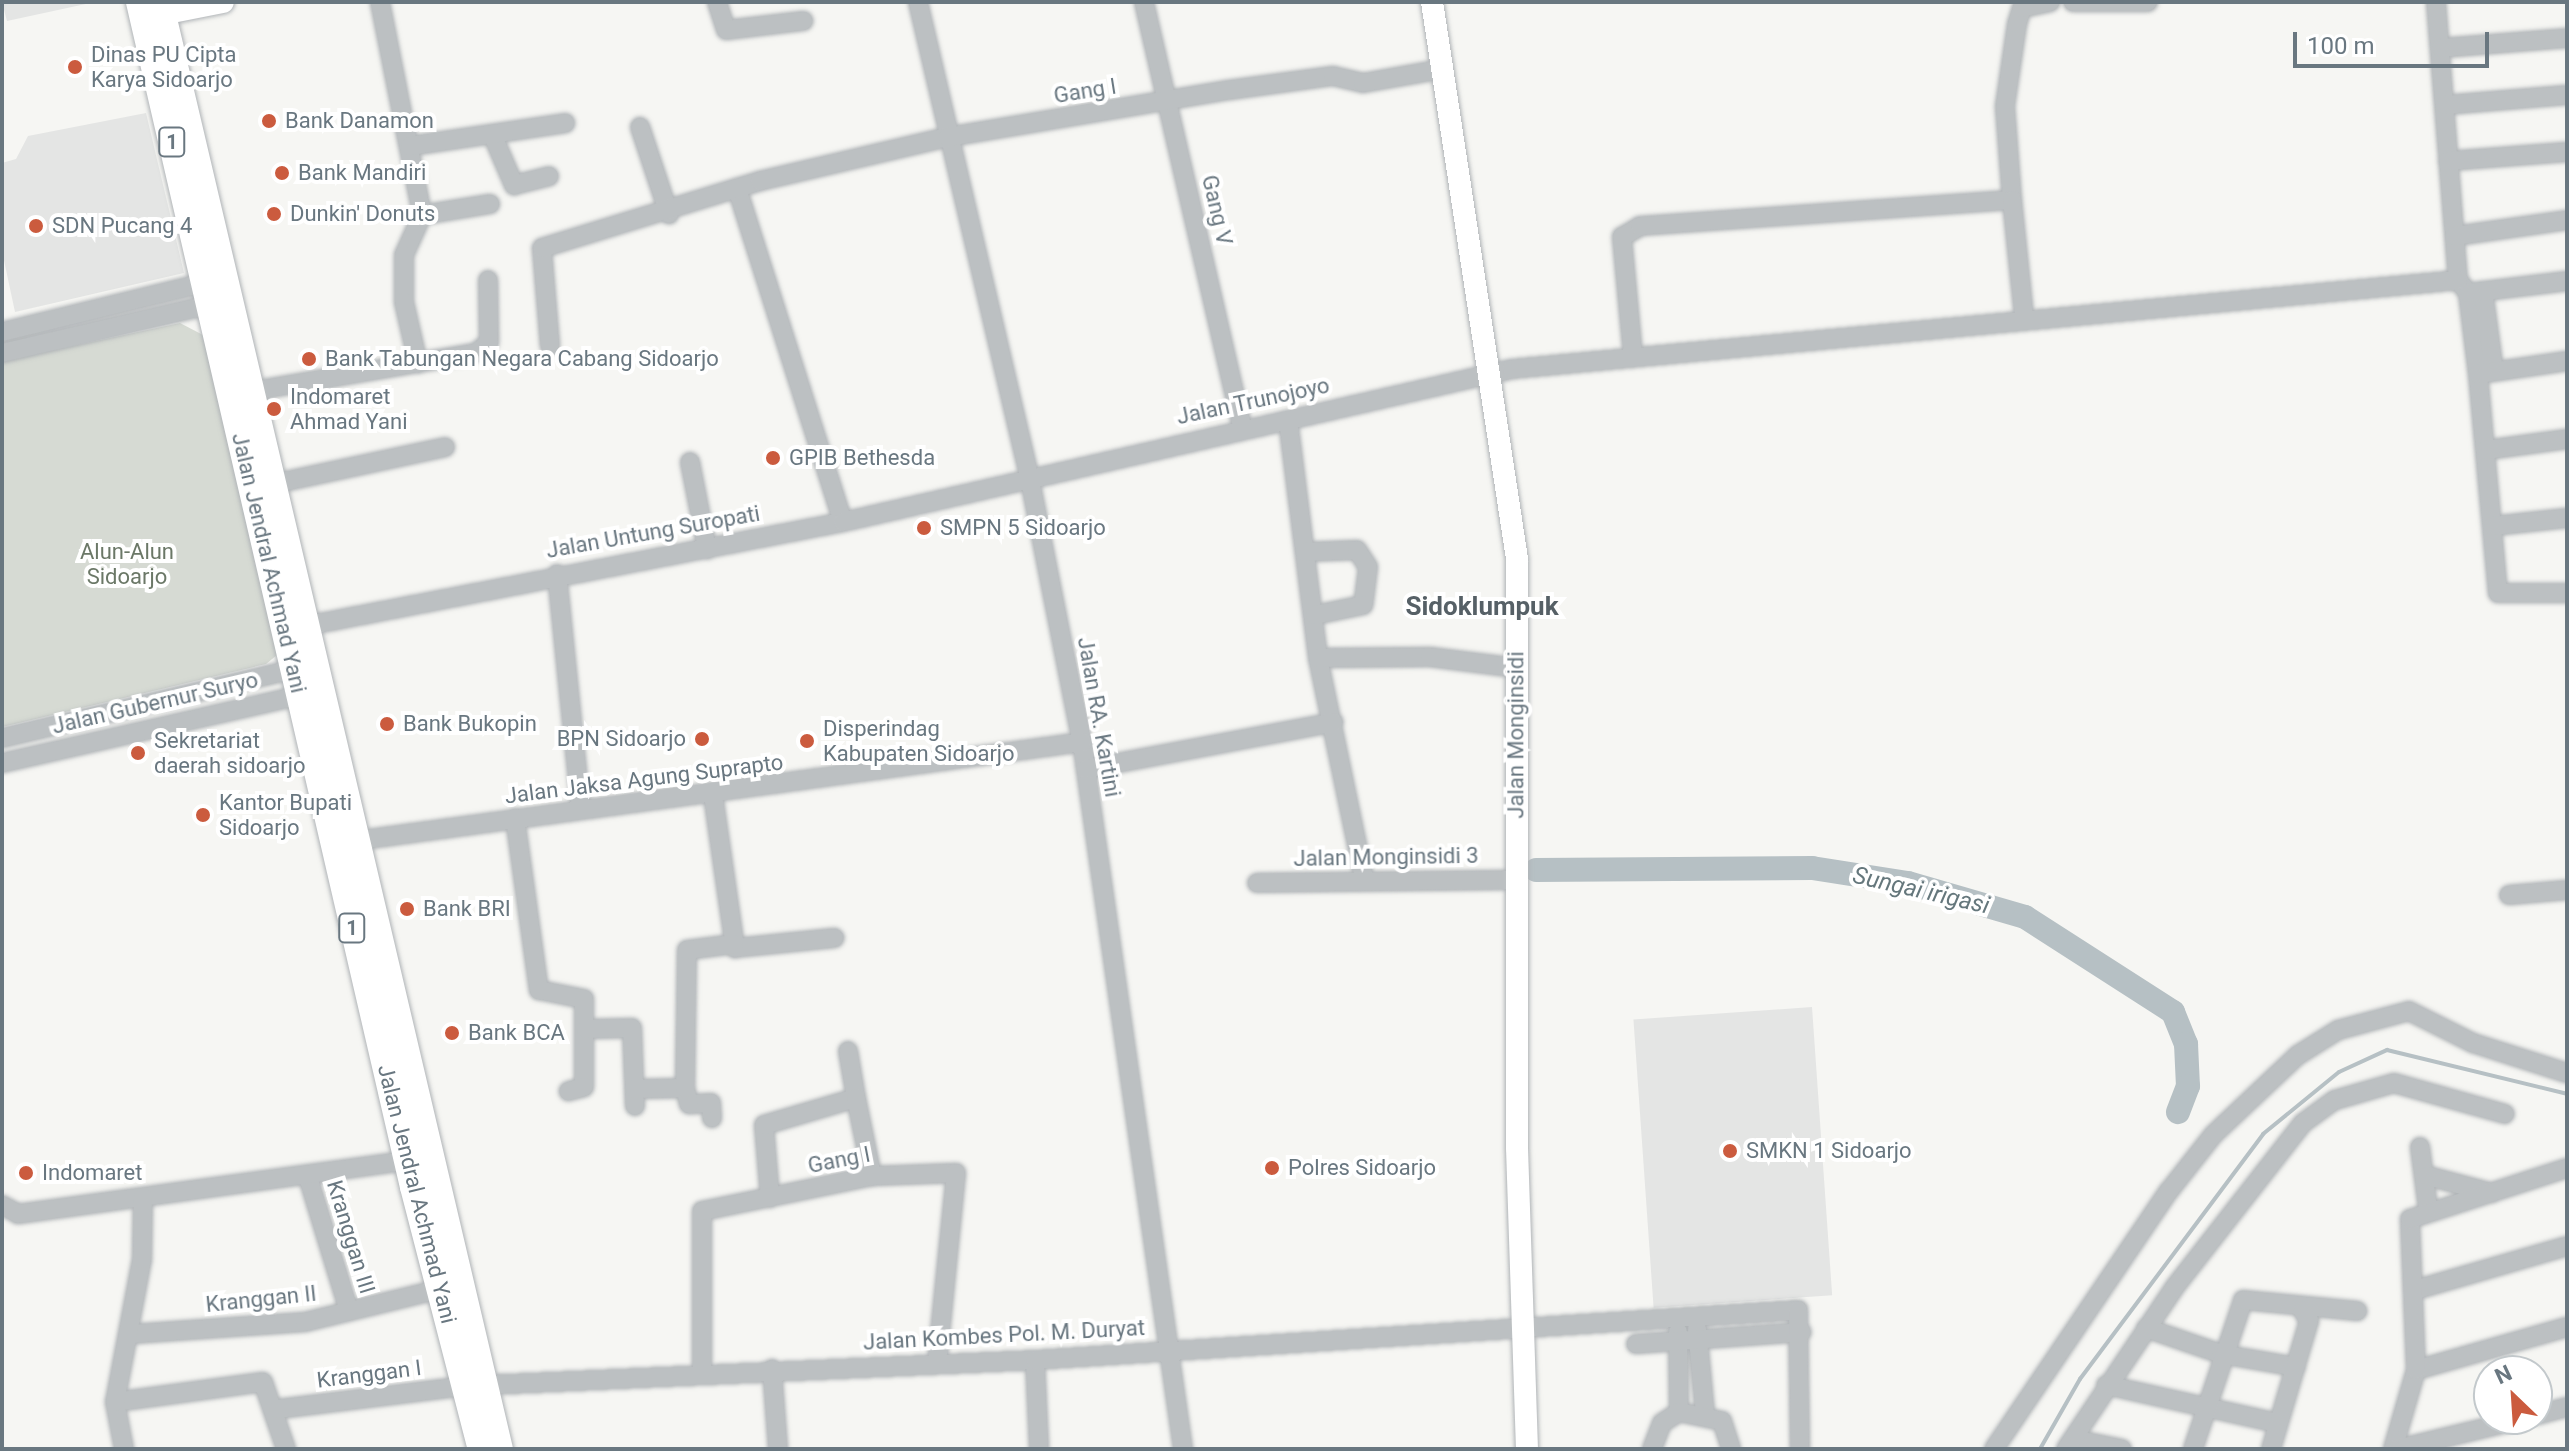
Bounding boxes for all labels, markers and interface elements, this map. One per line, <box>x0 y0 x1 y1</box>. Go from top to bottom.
scale bar <box>2297 16 2493 66</box>
text: 100 m <box>2307 32 2374 60</box>
place label: Dinas PU Cipta Karya Sidoarjo <box>91 41 237 92</box>
marker: Dinas PU Cipta Karya Sidoarjo <box>66 58 84 76</box>
street label: Gang I <box>1052 73 1118 109</box>
place label: Bank Danamon <box>285 108 434 134</box>
marker: Bank Danamon <box>260 112 278 130</box>
road number: 1 <box>158 126 186 158</box>
place label: Bank Mandiri <box>298 160 426 186</box>
marker: Bank Mandiri <box>273 164 291 182</box>
street label: Gang V <box>1196 172 1238 248</box>
place label: Dunkin' Donuts <box>290 201 435 227</box>
marker: Dunkin' Donuts <box>265 205 283 223</box>
place label: SDN Pucang 4 <box>52 213 192 239</box>
marker: SDN Pucang 4 <box>27 217 45 235</box>
place label: Bank Tabungan Negara Cabang Sidoarjo <box>325 346 719 372</box>
marker: Bank Tabungan Negara Cabang Sidoarjo <box>300 350 318 368</box>
street label: Jalan Trunojoyo <box>1174 372 1332 430</box>
place label: Indomaret Ahmad Yani <box>290 383 407 434</box>
marker: Indomaret Ahmad Yani <box>265 400 283 418</box>
street label: Jalan Jendral Achmad Yani <box>226 430 312 696</box>
place label: GPIB Bethesda <box>789 445 935 471</box>
marker: GPIB Bethesda <box>764 449 782 467</box>
street label: Jalan Untung Suropati <box>544 500 762 564</box>
place label: SMPN 5 Sidoarjo <box>940 515 1106 541</box>
marker: SMPN 5 Sidoarjo <box>915 519 933 537</box>
park label: Alun-Alun Sidoarjo <box>80 538 174 590</box>
district label: Sidoklumpuk <box>1405 591 1559 623</box>
street label: Jalan RA. Kartini <box>1072 635 1126 799</box>
street label: Jalan Monginsidi <box>1503 651 1529 819</box>
street label: Jalan Gubernur Suryo <box>50 666 260 740</box>
place label: Bank Bukopin <box>403 711 537 737</box>
marker: Bank Bukopin <box>378 715 396 733</box>
place label: Disperindag Kabupaten Sidoarjo <box>823 715 1015 766</box>
place label: BPN Sidoarjo <box>557 726 686 752</box>
place label: Sekretariat daerah sidoarjo <box>154 727 305 778</box>
marker: BPN Sidoarjo <box>693 730 711 748</box>
marker: Disperindag Kabupaten Sidoarjo <box>798 732 816 750</box>
marker: Sekretariat daerah sidoarjo <box>129 744 147 762</box>
street label: Jalan Jaksa Agung Suprapto <box>503 749 785 809</box>
place label: Kantor Bupati Sidoarjo <box>219 789 352 840</box>
marker: Kantor Bupati Sidoarjo <box>194 806 212 824</box>
street label: Jalan Monginsidi 3 <box>1293 842 1479 872</box>
water label: Sungai irigasi <box>1850 861 1992 921</box>
place label: Bank BRI <box>423 896 511 922</box>
marker: Bank BRI <box>398 900 416 918</box>
road number: 1 <box>338 912 366 944</box>
place label: Bank BCA <box>468 1020 565 1046</box>
marker: Bank BCA <box>443 1024 461 1042</box>
street label: Jalan Jendral Achmad Yani <box>372 1062 462 1326</box>
place label: SMKN 1 Sidoarjo <box>1746 1138 1912 1164</box>
street label: Gang I <box>806 1141 872 1179</box>
marker: SMKN 1 Sidoarjo <box>1721 1142 1739 1160</box>
place label: Polres Sidoarjo <box>1288 1155 1436 1181</box>
marker: Polres Sidoarjo <box>1263 1159 1281 1177</box>
place label: Indomaret <box>42 1160 142 1186</box>
marker: Indomaret <box>17 1164 35 1182</box>
street label: Kranggan III <box>321 1177 381 1297</box>
street label: Kranggan II <box>204 1280 318 1318</box>
street label: Jalan Kombes Pol. M. Duryat <box>862 1314 1146 1356</box>
street label: Kranggan I <box>315 1354 423 1394</box>
north arrow <box>2473 1355 2553 1435</box>
text: N <box>2491 1360 2516 1389</box>

